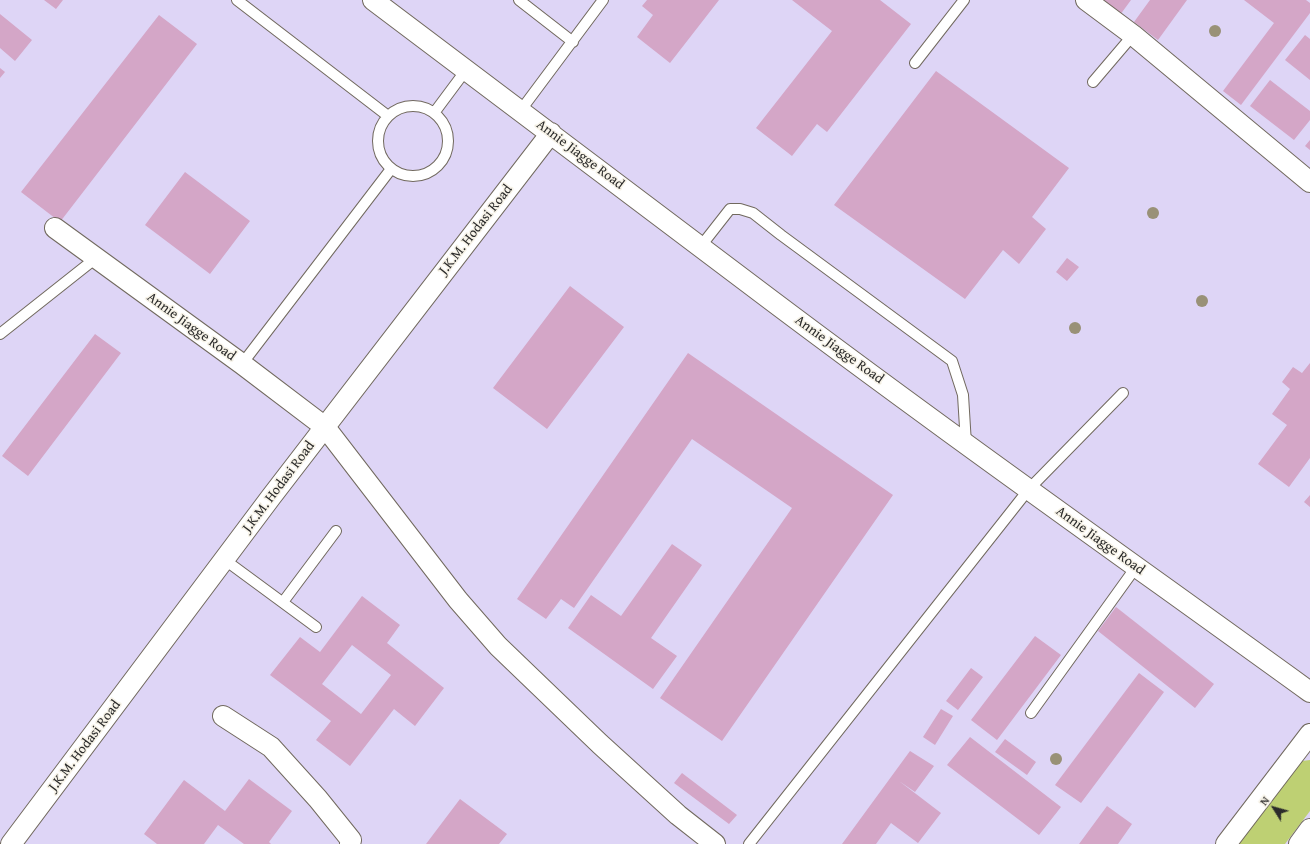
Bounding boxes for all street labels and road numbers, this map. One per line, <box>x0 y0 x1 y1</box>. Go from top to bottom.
street label: Annie Jiagge Road <box>533 117 627 193</box>
street label: J.K.M. Hodasi Road <box>436 182 516 278</box>
street label: Annie Jiagge Road <box>143 289 239 365</box>
street label: Annie Jiagge Road <box>791 312 887 388</box>
street label: J.K.M. Hodasi Road <box>239 438 319 536</box>
street label: Annie Jiagge Road <box>1052 503 1148 579</box>
street label: J.K.M. Hodasi Road <box>45 697 125 795</box>

